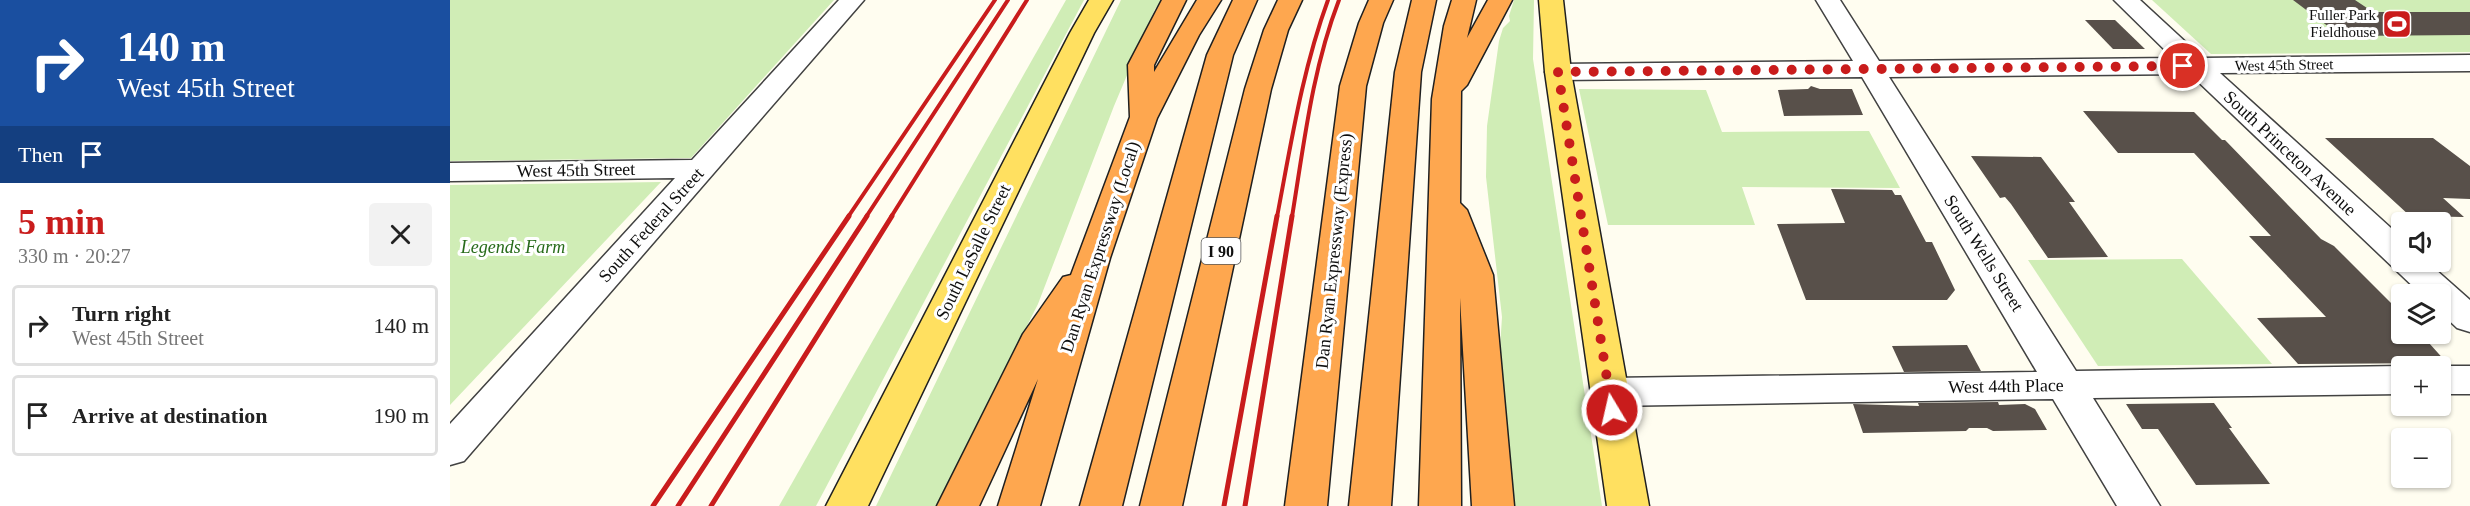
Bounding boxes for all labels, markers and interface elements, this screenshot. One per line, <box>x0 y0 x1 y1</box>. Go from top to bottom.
place label: Fuller Park Fieldhouse <box>2309 7 2376 40</box>
sports icon: Fuller Park Fieldhouse <box>2381 8 2413 40</box>
icon: right <box>18 24 96 102</box>
text: 140 m <box>117 24 226 70</box>
pin <box>2157 40 2208 91</box>
icon: arrive <box>2166 49 2199 82</box>
street label: West 45th Street <box>2234 56 2334 74</box>
text: West 45th Street <box>117 73 295 103</box>
street label: South Princeton Avenue <box>2220 86 2360 220</box>
street label: Dan Ryan Expressway (Express) <box>1312 132 1357 370</box>
icon: arrive <box>75 138 108 171</box>
street label: Dan Ryan Expressway (Local) <box>1056 139 1145 355</box>
text: Then <box>18 142 63 167</box>
street label: West 45th Street <box>517 159 635 181</box>
street label: South Federal Street <box>594 164 708 286</box>
street label: South LaSalle Street <box>932 181 1014 323</box>
street label: South Wells Street <box>1940 191 2028 315</box>
text: 5 min <box>18 202 105 242</box>
button: close <box>369 203 432 266</box>
map controls <box>2391 212 2451 488</box>
button: sound <box>2391 212 2451 272</box>
park label: Legends Farm <box>460 237 565 257</box>
road number: I 90 <box>1202 238 1240 264</box>
text: 330 m · 20:27 <box>18 245 131 267</box>
button: layers <box>2391 284 2451 344</box>
text: Turn right <box>72 301 171 326</box>
icon: right <box>21 309 54 342</box>
text: 140 m <box>373 313 429 338</box>
text: West 45th Street <box>72 327 204 349</box>
button: + <box>2391 356 2451 416</box>
street label: West 44th Place <box>1948 375 2064 397</box>
position arrow <box>1580 378 1644 442</box>
icon: arrive <box>21 399 54 432</box>
text: Arrive at destination <box>72 403 268 428</box>
text: 190 m <box>373 403 429 428</box>
button: − <box>2391 428 2451 488</box>

